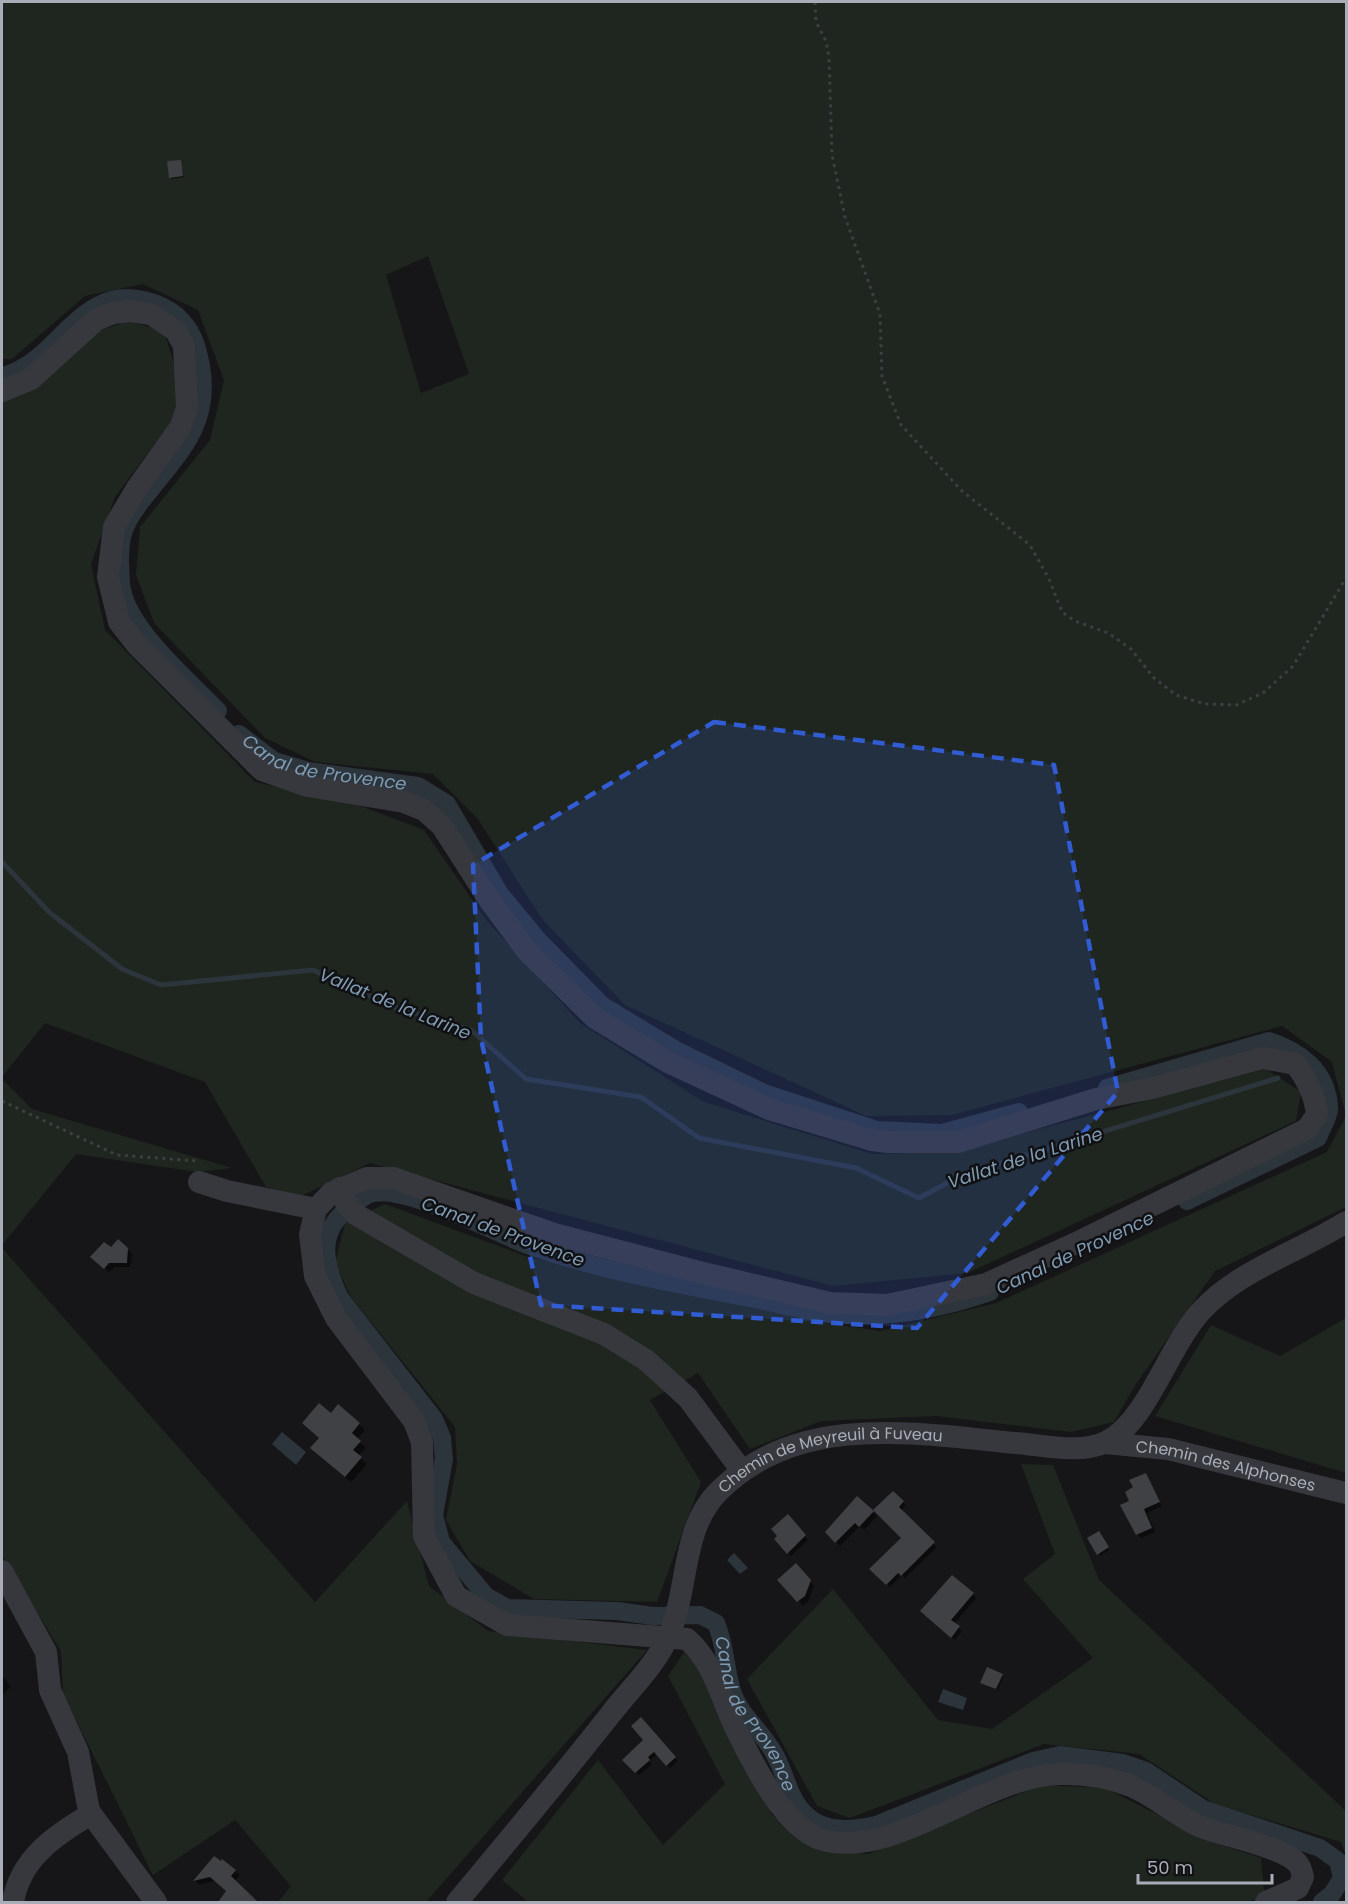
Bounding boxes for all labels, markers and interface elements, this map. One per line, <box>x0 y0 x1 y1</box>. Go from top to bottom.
water label: Canal de Provence <box>237 728 408 796</box>
water label: Vallat de la Larine <box>316 962 475 1045</box>
water label: Vallat de la Larine <box>944 1121 1106 1194</box>
water label: Canal de Provence <box>418 1190 588 1273</box>
water label: Canal de Provence <box>992 1205 1158 1300</box>
street label: Chemin de Meyreuil à Fuveau <box>713 1422 944 1498</box>
street label: Chemin des Alphonses <box>1135 1435 1318 1497</box>
water label: Canal de Provence <box>709 1633 802 1795</box>
scale bar <box>1138 1847 1272 1885</box>
text: 50 m <box>1147 1855 1193 1880</box>

